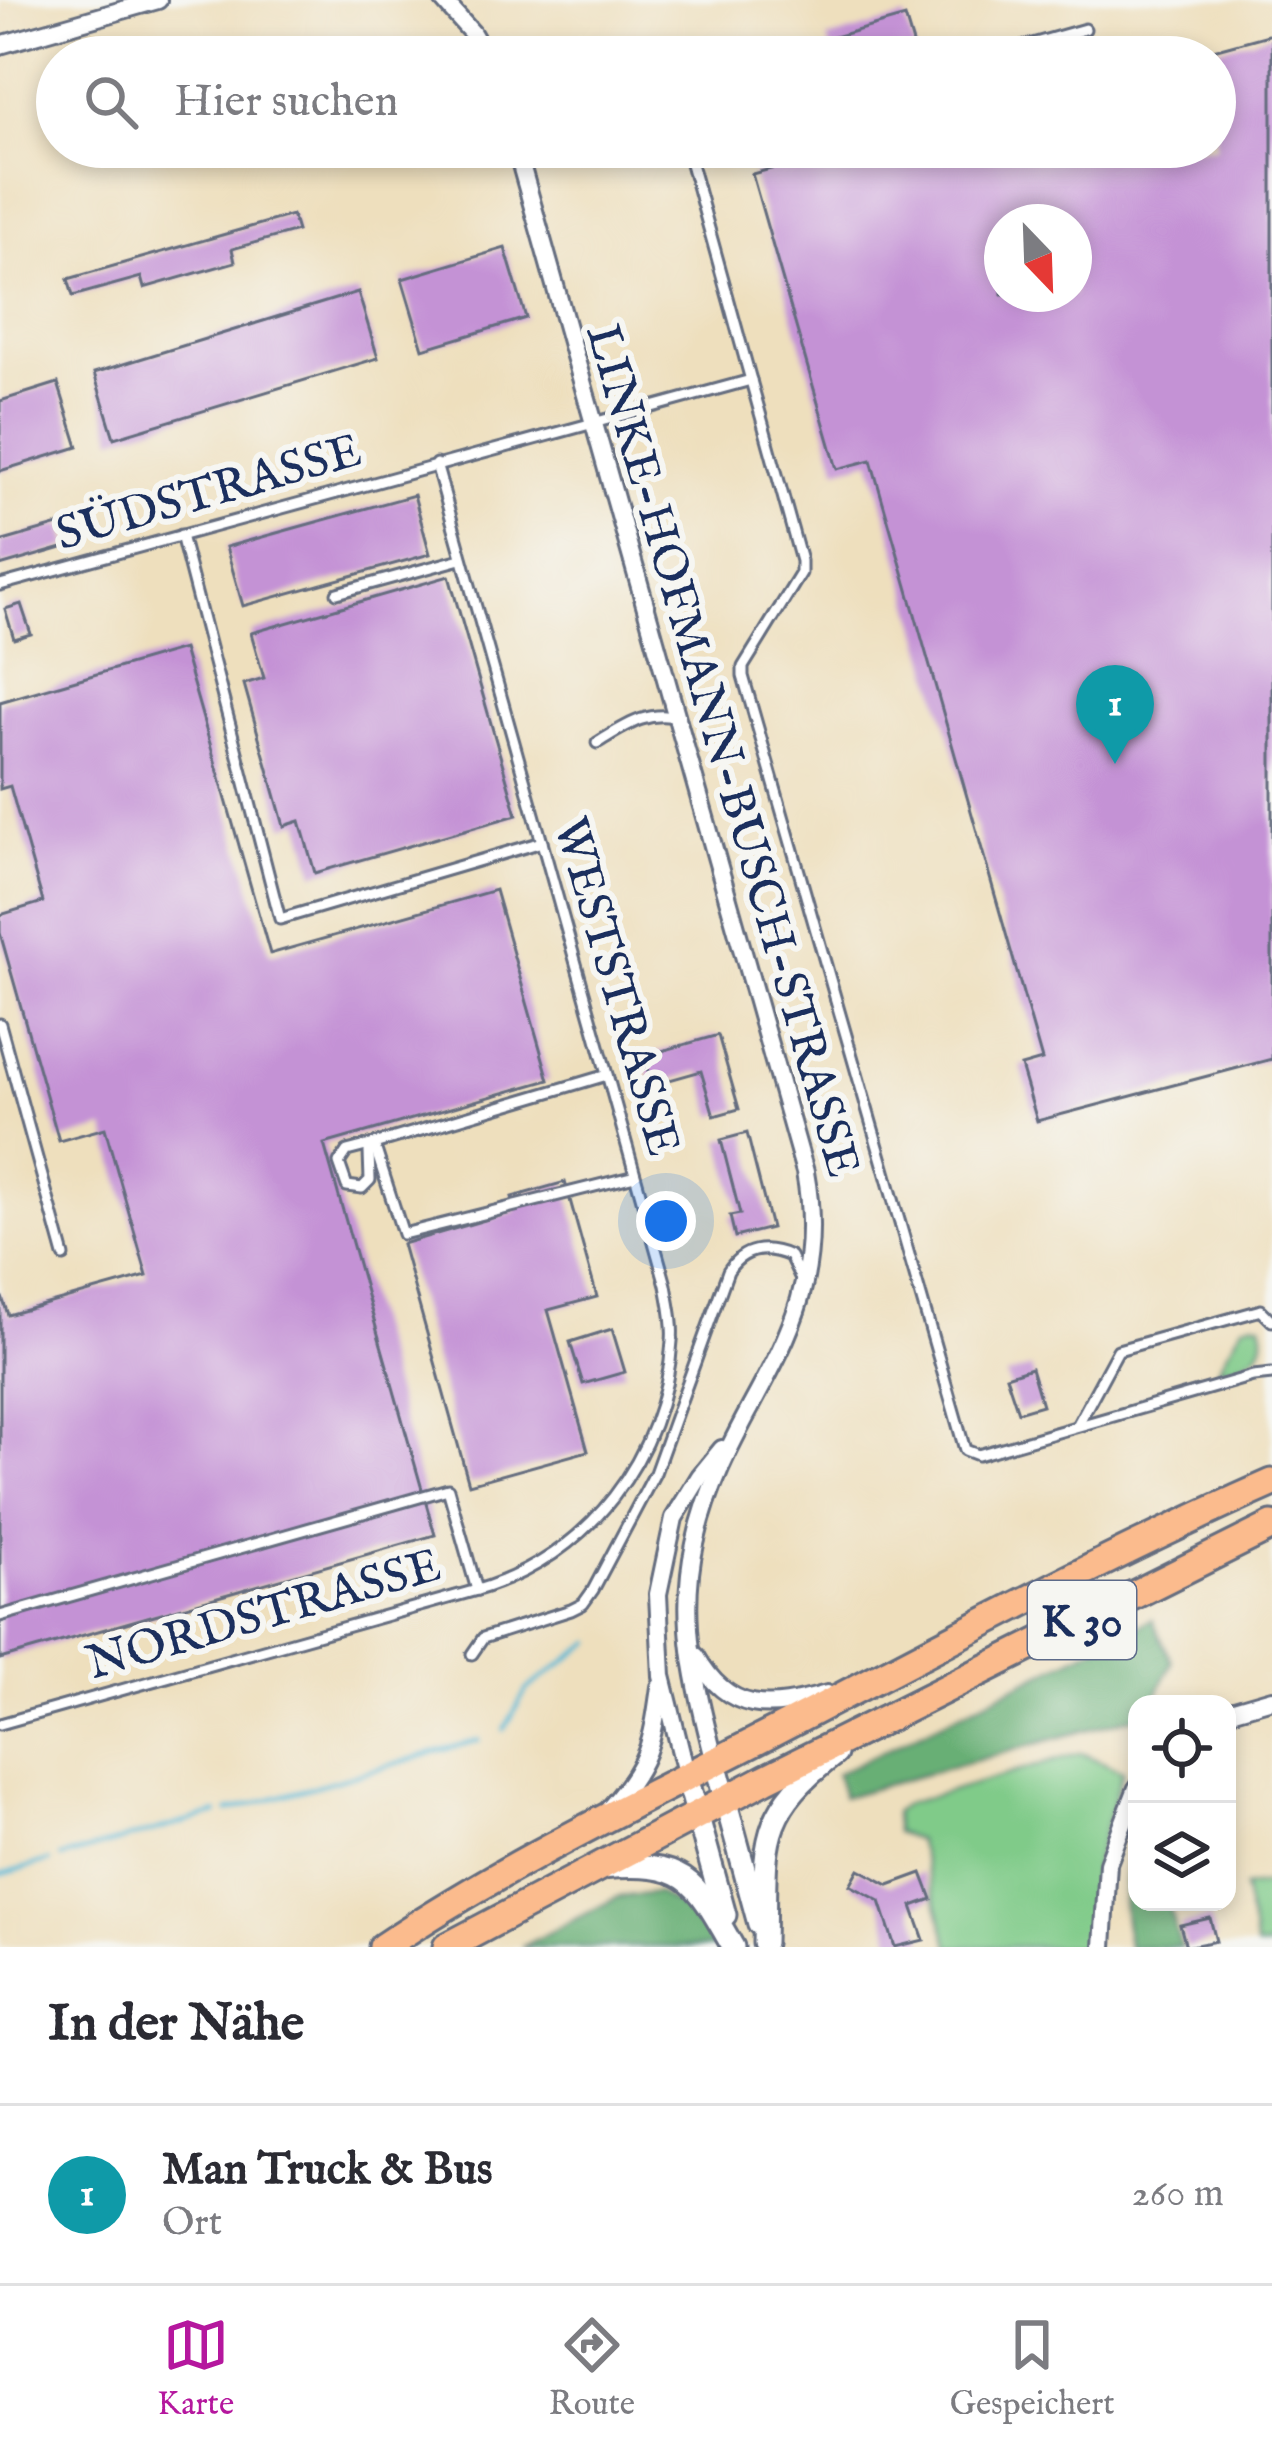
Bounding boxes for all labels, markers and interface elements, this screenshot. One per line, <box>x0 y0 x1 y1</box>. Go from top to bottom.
search box <box>36 36 1236 168</box>
icon: search <box>78 69 144 135</box>
text: Hier suchen <box>174 74 398 131</box>
north arrow <box>984 204 1092 312</box>
street label: LINKE-HOFMANN-BUSCH-STRASSE <box>570 318 872 1184</box>
street label: SÜDSTRASSE <box>49 421 369 566</box>
pin: 1 <box>1076 665 1154 764</box>
street label: WESTSTRASSE <box>538 811 692 1163</box>
your location <box>636 1191 696 1251</box>
street label: NORDSTRASSE <box>80 1537 448 1695</box>
road number: K 30 <box>1028 1581 1136 1659</box>
map controls <box>1128 1695 1236 1911</box>
button: locate <box>1128 1695 1236 1803</box>
button: layers <box>1128 1803 1236 1911</box>
text: In der Nähe <box>48 1993 304 2058</box>
text: Man Truck & Bus <box>162 2142 493 2199</box>
text: 1 <box>80 2170 94 2219</box>
text: 260 m <box>1131 2170 1224 2219</box>
text: Ort <box>162 2199 222 2248</box>
tab: Karte <box>157 2312 234 2426</box>
tab: Route <box>549 2312 635 2426</box>
tab: Gespeichert <box>950 2312 1115 2426</box>

